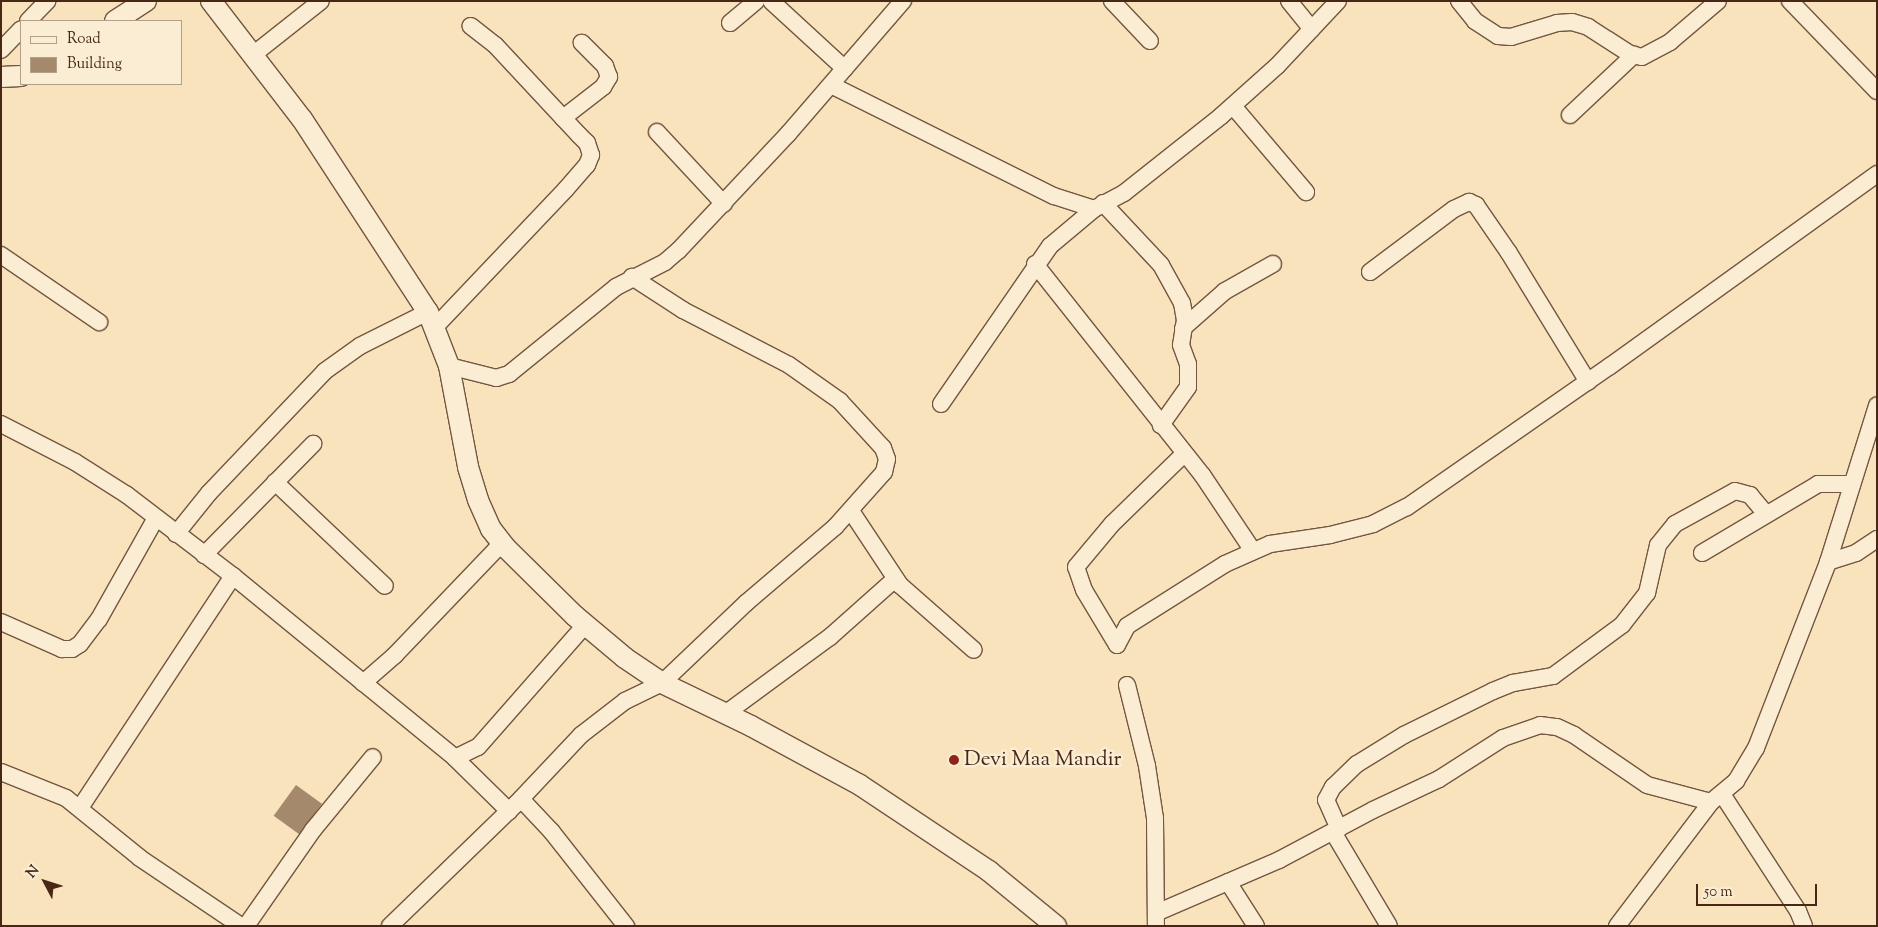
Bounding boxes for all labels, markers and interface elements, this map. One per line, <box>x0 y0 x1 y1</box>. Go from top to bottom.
legend <box>20 20 182 85</box>
text: Road <box>67 29 101 50</box>
text: Building <box>67 54 122 75</box>
place label: Devi Maa Mandir <box>964 747 1121 773</box>
marker: Devi Maa Mandir <box>948 754 960 766</box>
north arrow <box>20 857 70 907</box>
text: N <box>22 862 45 883</box>
scale bar <box>1698 874 1819 906</box>
text: 50 m <box>1704 882 1733 903</box>

